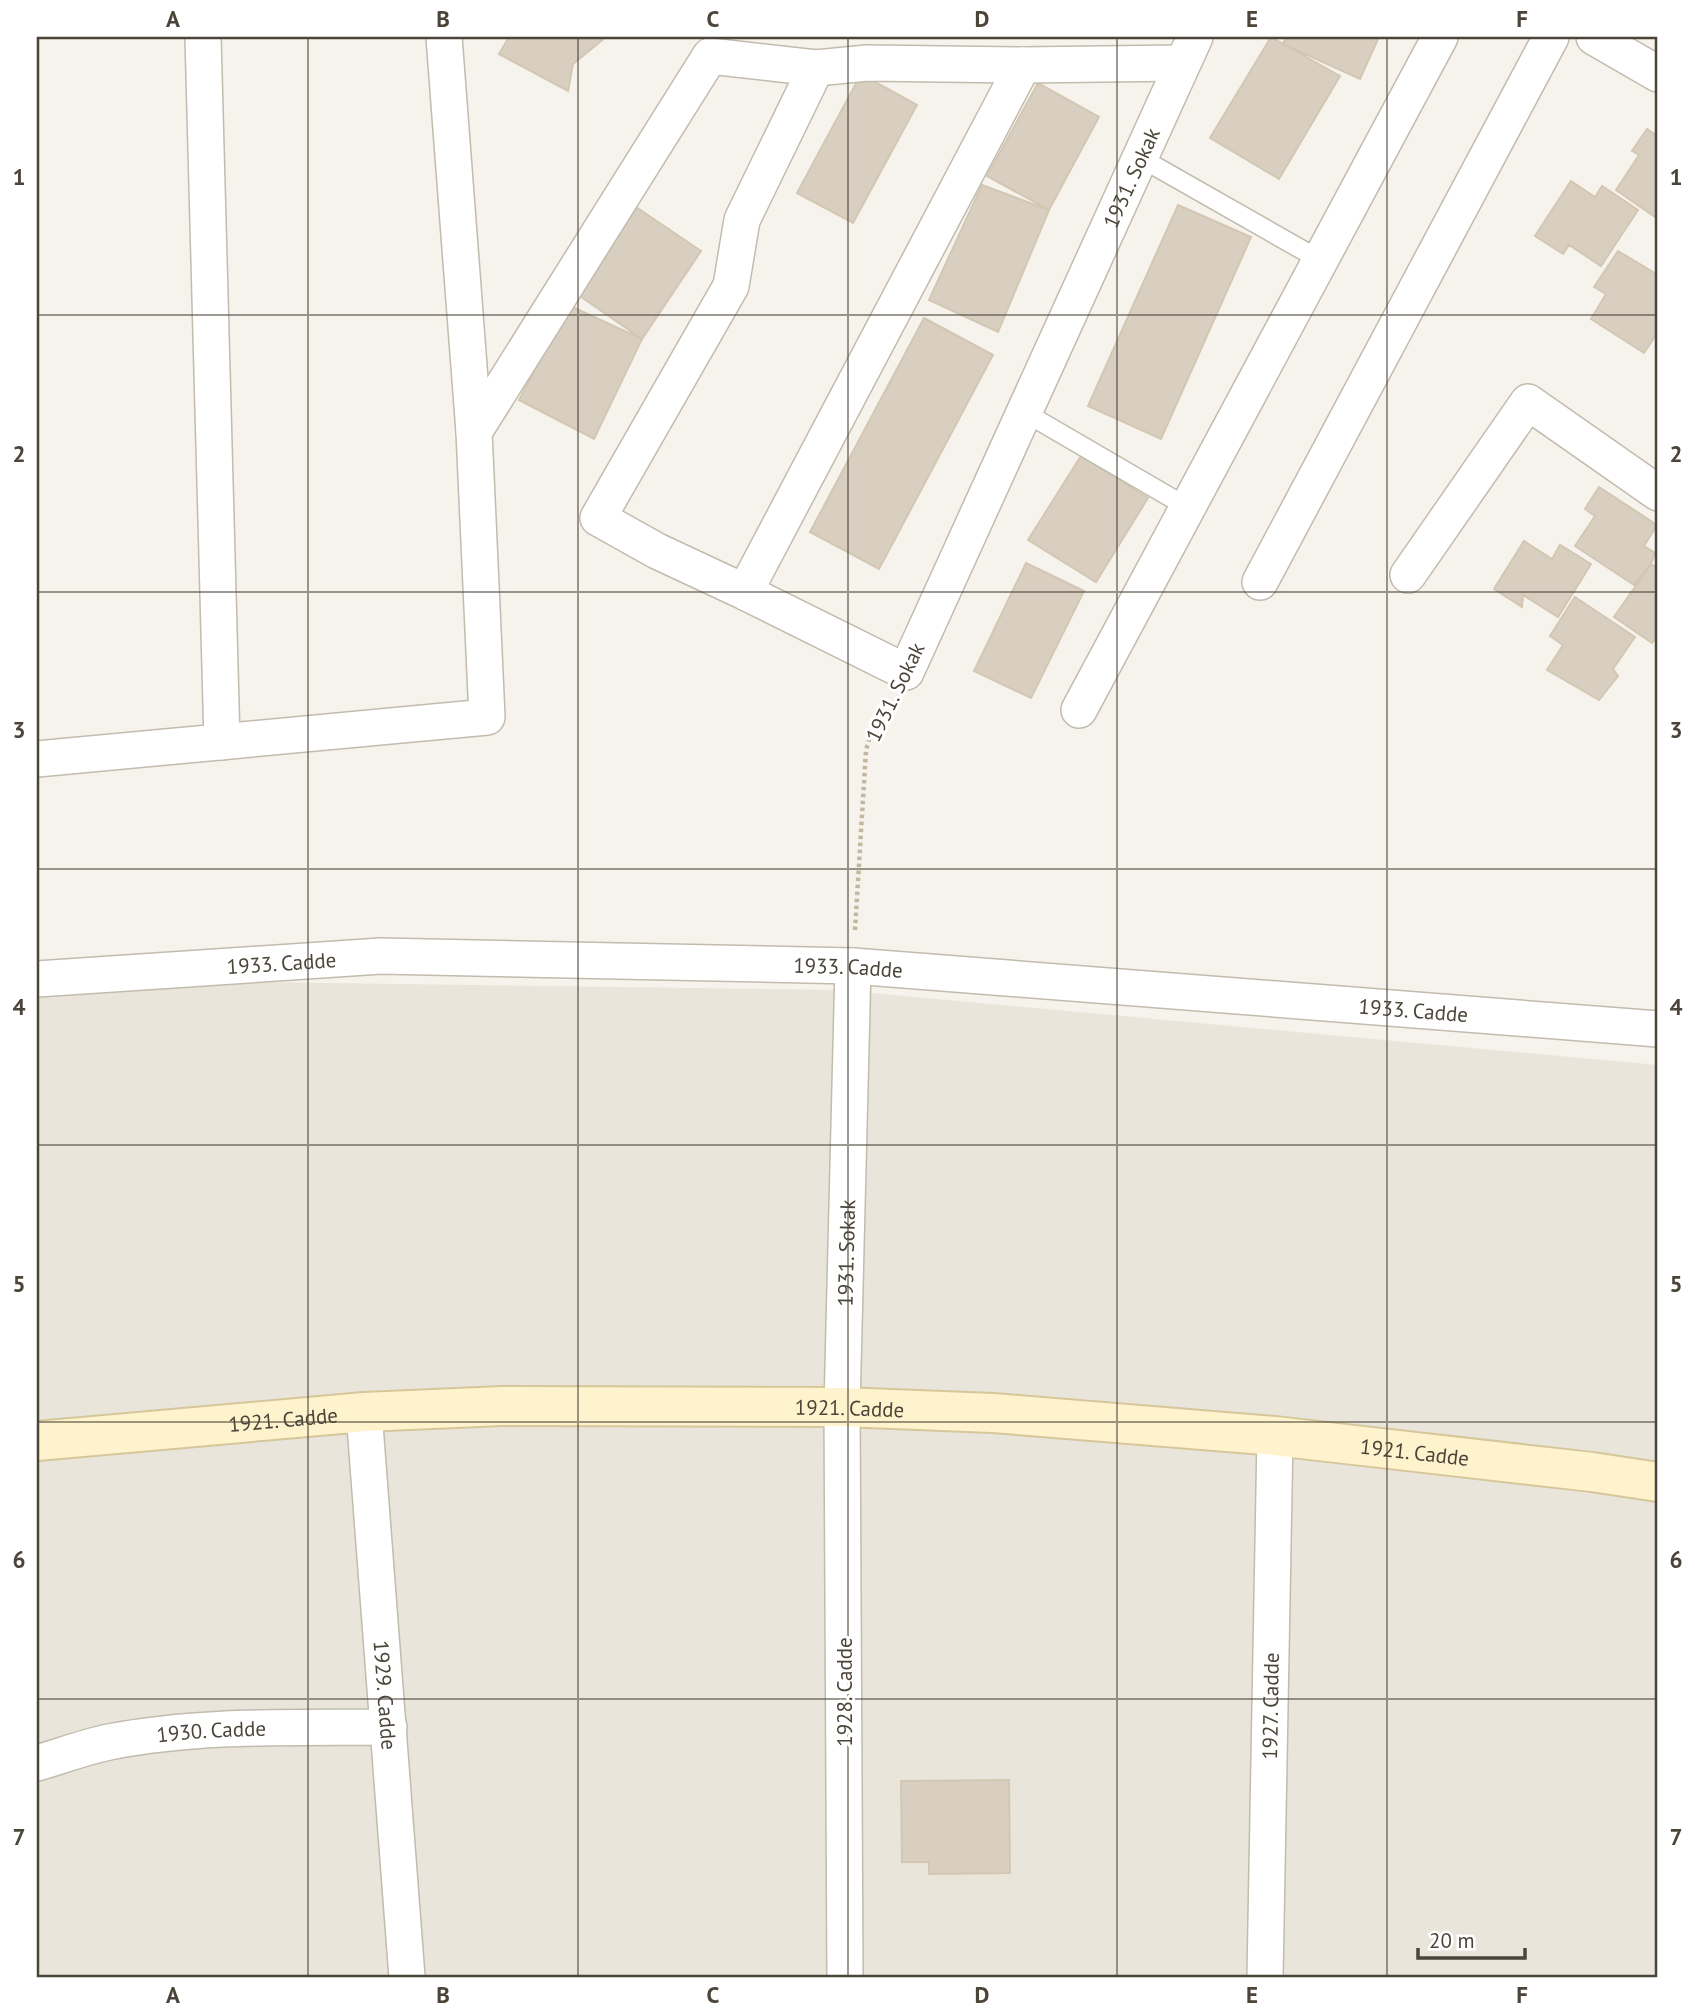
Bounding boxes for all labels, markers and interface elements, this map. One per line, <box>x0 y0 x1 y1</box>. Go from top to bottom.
text: A <box>166 4 180 33</box>
text: B <box>436 4 450 33</box>
text: C <box>707 4 720 33</box>
text: D <box>975 4 989 33</box>
text: E <box>1246 4 1258 33</box>
text: F <box>1516 4 1528 33</box>
street label: 1931. Sokak <box>1096 123 1165 232</box>
text: 1 <box>12 162 26 191</box>
text: 1 <box>1669 162 1683 191</box>
text: 2 <box>12 439 26 468</box>
text: 2 <box>1669 439 1683 468</box>
street label: 1931. Sokak <box>859 638 931 746</box>
text: 3 <box>12 715 26 744</box>
text: 3 <box>1669 715 1683 744</box>
street label: 1933. Cadde <box>226 946 337 980</box>
street label: 1933. Cadde <box>793 951 904 983</box>
text: 4 <box>12 992 26 1021</box>
street label: 1933. Cadde <box>1358 992 1469 1028</box>
text: 4 <box>1669 992 1683 1021</box>
street label: 1931. Sokak <box>831 1199 861 1307</box>
text: 5 <box>12 1269 26 1298</box>
text: 5 <box>1669 1269 1683 1298</box>
street label: 1921. Cadde <box>795 1393 905 1423</box>
street label: 1921. Cadde <box>227 1401 339 1437</box>
street label: 1921. Cadde <box>1359 1432 1471 1471</box>
text: 6 <box>12 1545 26 1574</box>
text: 6 <box>1669 1545 1683 1574</box>
street label: 1928. Cadde <box>831 1637 858 1747</box>
street label: 1929. Cadde <box>368 1639 403 1751</box>
street label: 1927. Cadde <box>1256 1652 1284 1760</box>
street label: 1930. Cadde <box>155 1714 266 1748</box>
text: 7 <box>12 1822 26 1851</box>
text: 7 <box>1669 1822 1683 1851</box>
scale bar <box>1418 1916 1525 1960</box>
text: 20 m <box>1429 1927 1475 1954</box>
text: A <box>166 1980 180 2009</box>
text: B <box>436 1980 450 2009</box>
text: C <box>707 1980 720 2009</box>
text: D <box>975 1980 989 2009</box>
text: E <box>1246 1980 1258 2009</box>
text: F <box>1516 1980 1528 2009</box>

